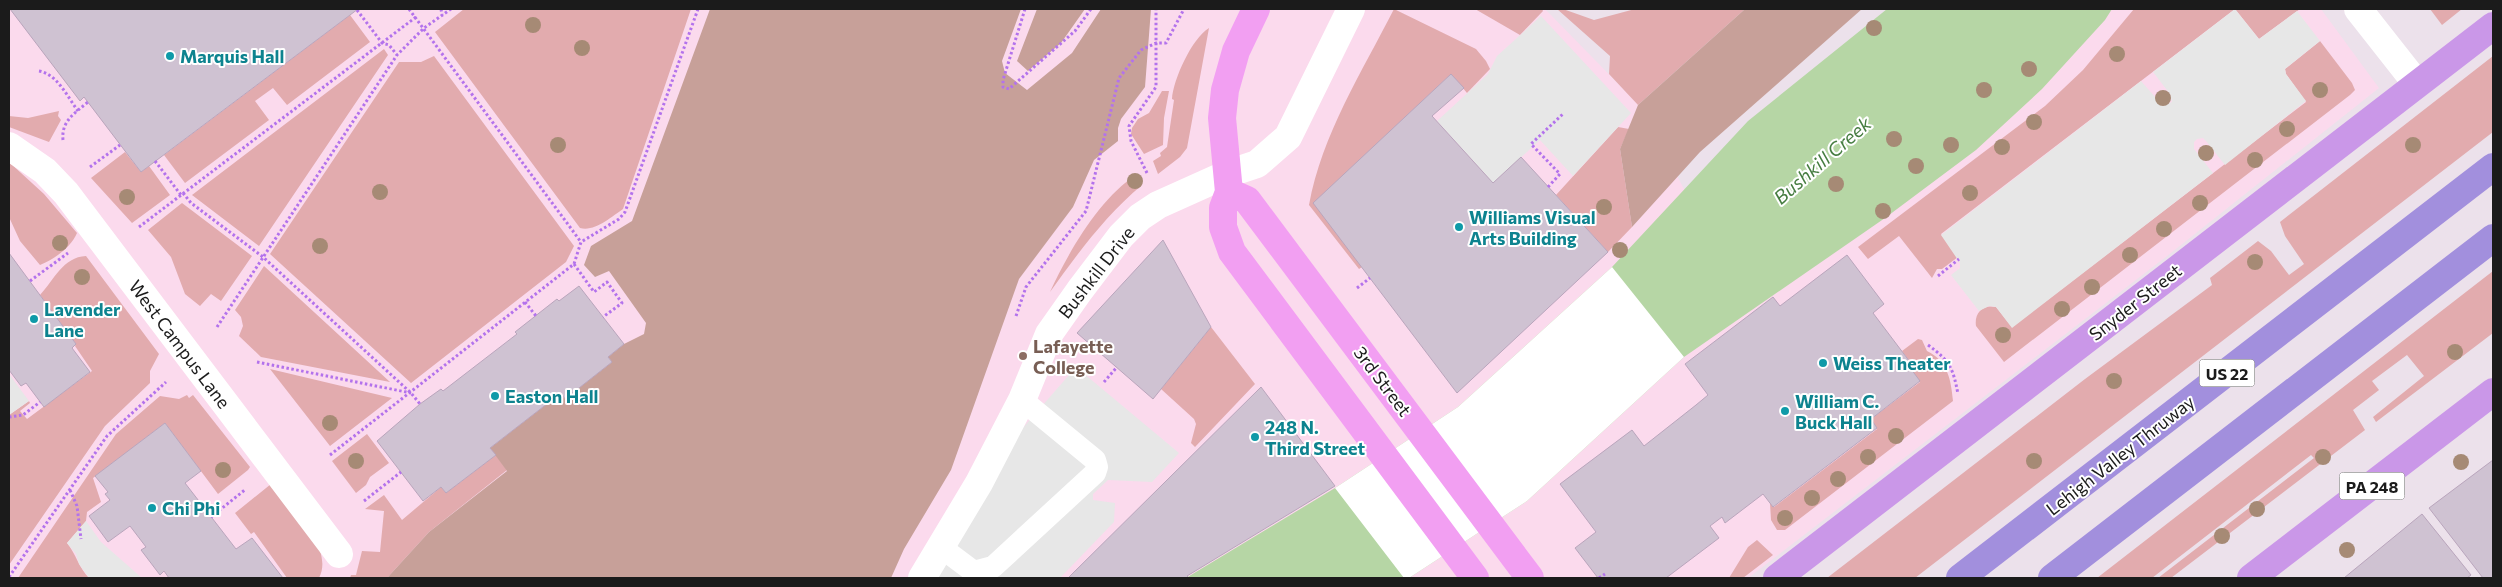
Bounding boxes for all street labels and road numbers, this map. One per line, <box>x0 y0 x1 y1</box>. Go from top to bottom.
street label: Bushkill Drive <box>1053 222 1139 322</box>
street label: Snyder Street <box>2084 259 2186 345</box>
street label: West Campus Lane <box>125 276 235 412</box>
street label: 3rd Street <box>1350 342 1416 420</box>
road number: US 22 <box>2200 359 2254 386</box>
street label: Lehigh Valley Thruway <box>2041 390 2199 520</box>
road number: PA 248 <box>2340 472 2404 500</box>

